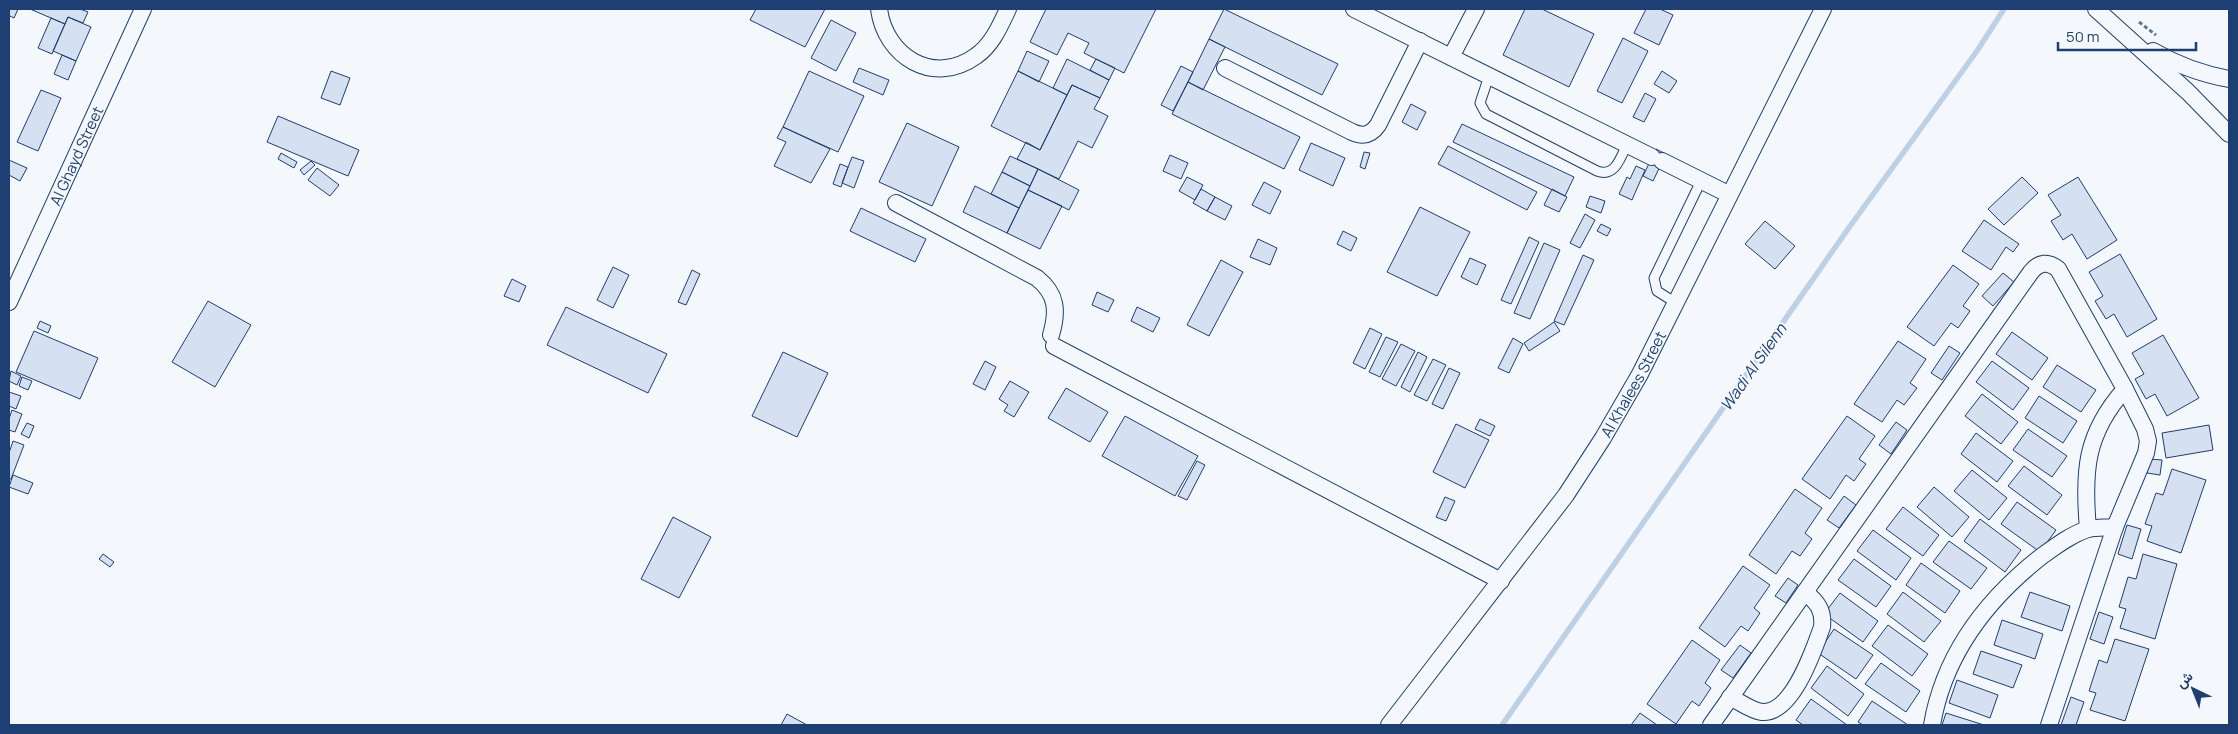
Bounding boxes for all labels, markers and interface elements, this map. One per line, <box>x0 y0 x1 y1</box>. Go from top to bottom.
scale bar <box>2058 20 2196 52</box>
text: 50 m <box>2066 26 2100 47</box>
street label: Al Ghayd Street <box>44 103 108 209</box>
water label: Wadi Al Silenn <box>1715 318 1792 415</box>
street label: Al Khalees Street <box>1595 327 1670 441</box>
north arrow <box>2168 664 2218 714</box>
text: ش <box>2171 666 2197 692</box>

